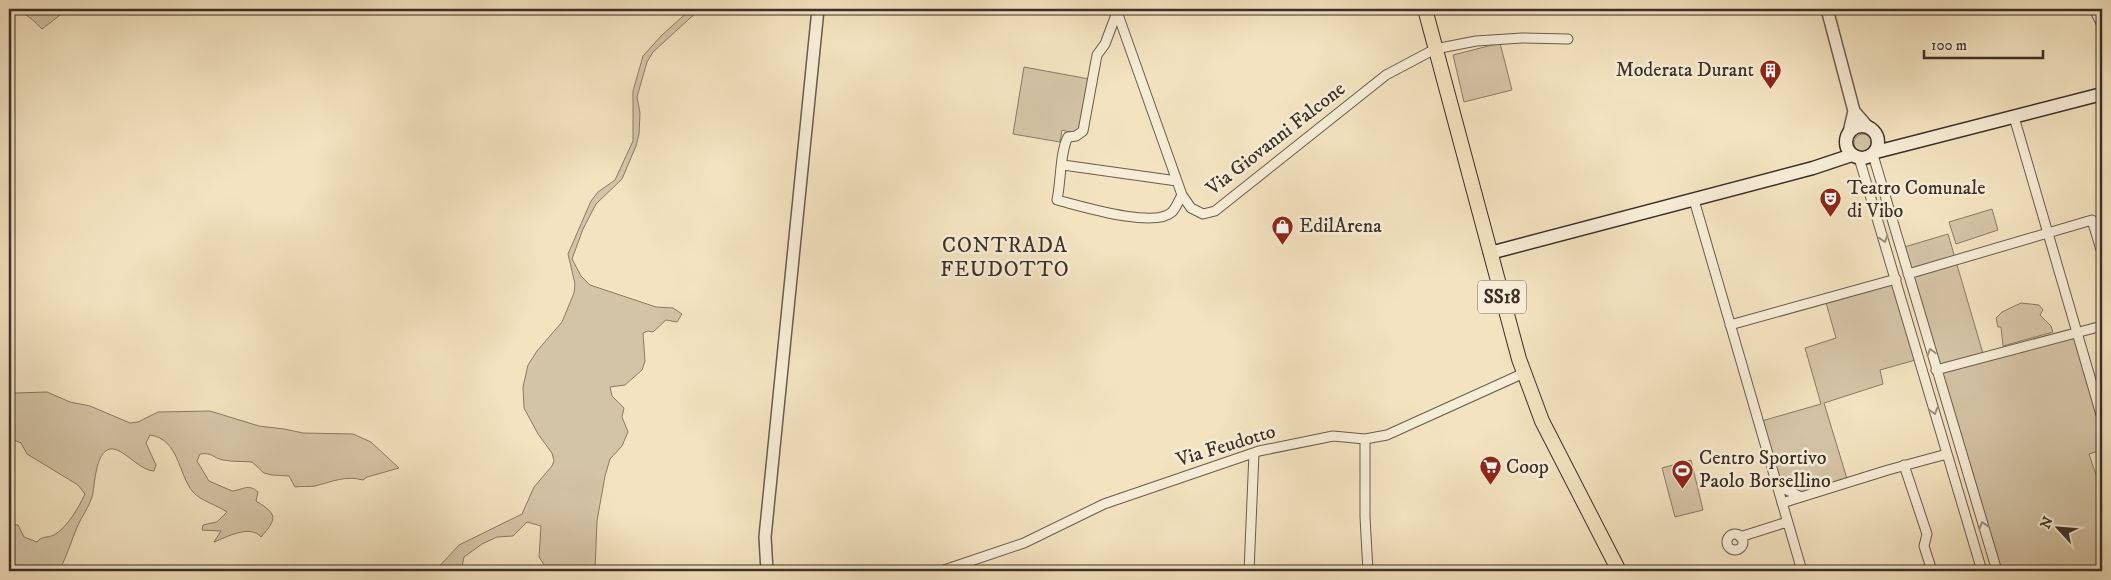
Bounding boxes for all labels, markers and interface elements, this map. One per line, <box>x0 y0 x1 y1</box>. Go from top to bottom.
scale bar <box>1924 28 2042 60</box>
text: 100 m <box>1931 36 1967 55</box>
place label: Moderata Durant <box>1616 58 1754 83</box>
building icon: Moderata Durant <box>1758 58 1782 89</box>
street label: Via Giovanni Falcone <box>1201 77 1351 202</box>
place label: Teatro Comunale di Vibo <box>1847 176 1986 224</box>
theatre icon: Teatro Comunale di Vibo <box>1819 187 1843 218</box>
shop icon: EdilArena <box>1271 214 1295 245</box>
place label: EdilArena <box>1299 214 1382 239</box>
district label: CONTRADA FEUDOTTO <box>940 233 1070 283</box>
one-way arrow <box>1878 234 1888 242</box>
road number: SS18 <box>1478 280 1526 314</box>
one-way arrow <box>1927 348 1937 357</box>
one-way arrow <box>1929 407 1939 415</box>
street label: Via Feudotto <box>1172 419 1279 473</box>
place label: Centro Sportivo Paolo Borsellino <box>1699 446 1831 494</box>
supermarket icon: Coop <box>1478 455 1502 486</box>
place label: Coop <box>1506 455 1549 480</box>
sports icon: Centro Sportivo Paolo Borsellino <box>1671 458 1695 489</box>
north arrow <box>2034 502 2084 552</box>
text: N <box>2037 513 2058 532</box>
one-way arrow <box>1978 521 1988 529</box>

